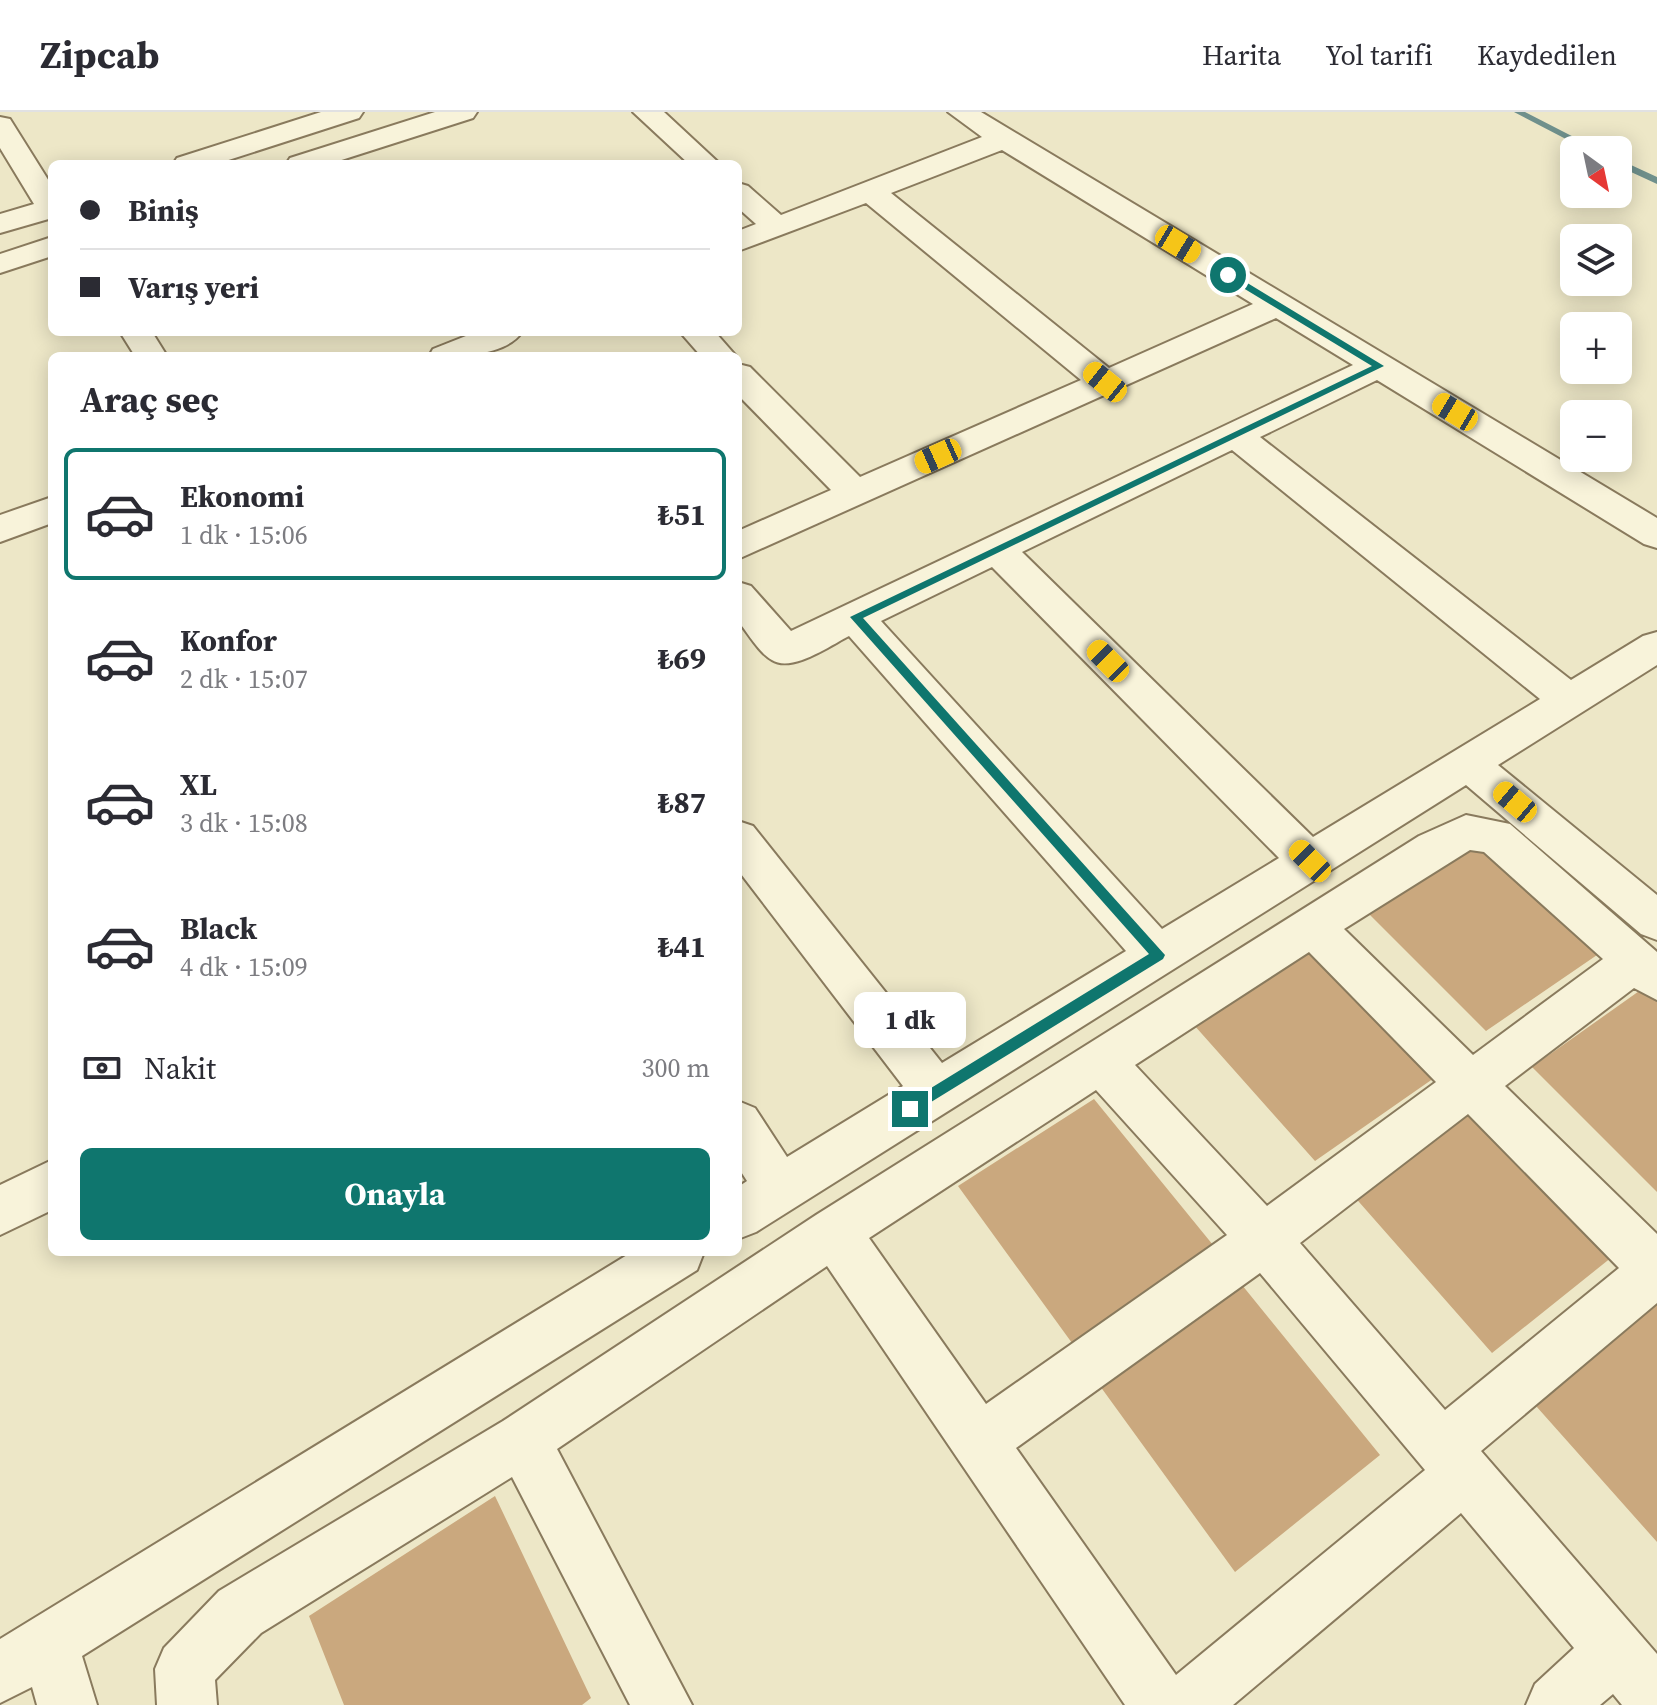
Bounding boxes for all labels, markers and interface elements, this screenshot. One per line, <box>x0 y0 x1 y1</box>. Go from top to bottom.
text: Zipcab <box>40 29 159 81</box>
text: Harita <box>1202 36 1281 74</box>
text: Yol tarifi <box>1325 36 1433 74</box>
text: Kaydedilen <box>1477 36 1617 74</box>
north arrow <box>1560 136 1632 208</box>
map controls <box>1560 136 1632 472</box>
text: Biniş <box>128 190 199 231</box>
car <box>1151 221 1205 267</box>
button: layers <box>1560 224 1632 296</box>
route start <box>1210 257 1246 293</box>
text: Varış yeri <box>128 267 259 308</box>
button: + <box>1560 312 1632 384</box>
car <box>1079 358 1131 406</box>
text: Araç seç <box>80 375 219 424</box>
car <box>1428 389 1482 435</box>
button: − <box>1560 400 1632 472</box>
car <box>911 435 965 477</box>
text: Ekonomi <box>180 476 304 517</box>
icon: car <box>84 478 156 550</box>
text: ₺51 <box>657 494 706 535</box>
text: 1 dk · 15:06 <box>180 517 308 553</box>
text: Konfor <box>180 620 277 661</box>
icon: car <box>84 622 156 694</box>
car <box>1083 636 1133 686</box>
text: ₺69 <box>657 638 706 679</box>
text: 2 dk · 15:07 <box>180 661 308 697</box>
text: XL <box>180 764 217 805</box>
icon: car <box>84 766 156 838</box>
car <box>1489 777 1541 827</box>
text: ₺87 <box>657 782 706 823</box>
text: 3 dk · 15:08 <box>180 805 308 841</box>
car <box>1285 836 1335 886</box>
text: Black <box>180 908 257 949</box>
icon: car <box>84 910 156 982</box>
text: ₺41 <box>657 926 706 967</box>
text: 4 dk · 15:09 <box>180 949 308 985</box>
callout: 1 dk <box>854 993 966 1049</box>
text: 1 dk <box>885 1002 935 1038</box>
icon: cash <box>80 1046 124 1090</box>
text: Nakit <box>144 1048 216 1089</box>
text: 300 m <box>642 1050 710 1086</box>
route end <box>892 1091 928 1127</box>
button: Onayla <box>80 1148 710 1240</box>

